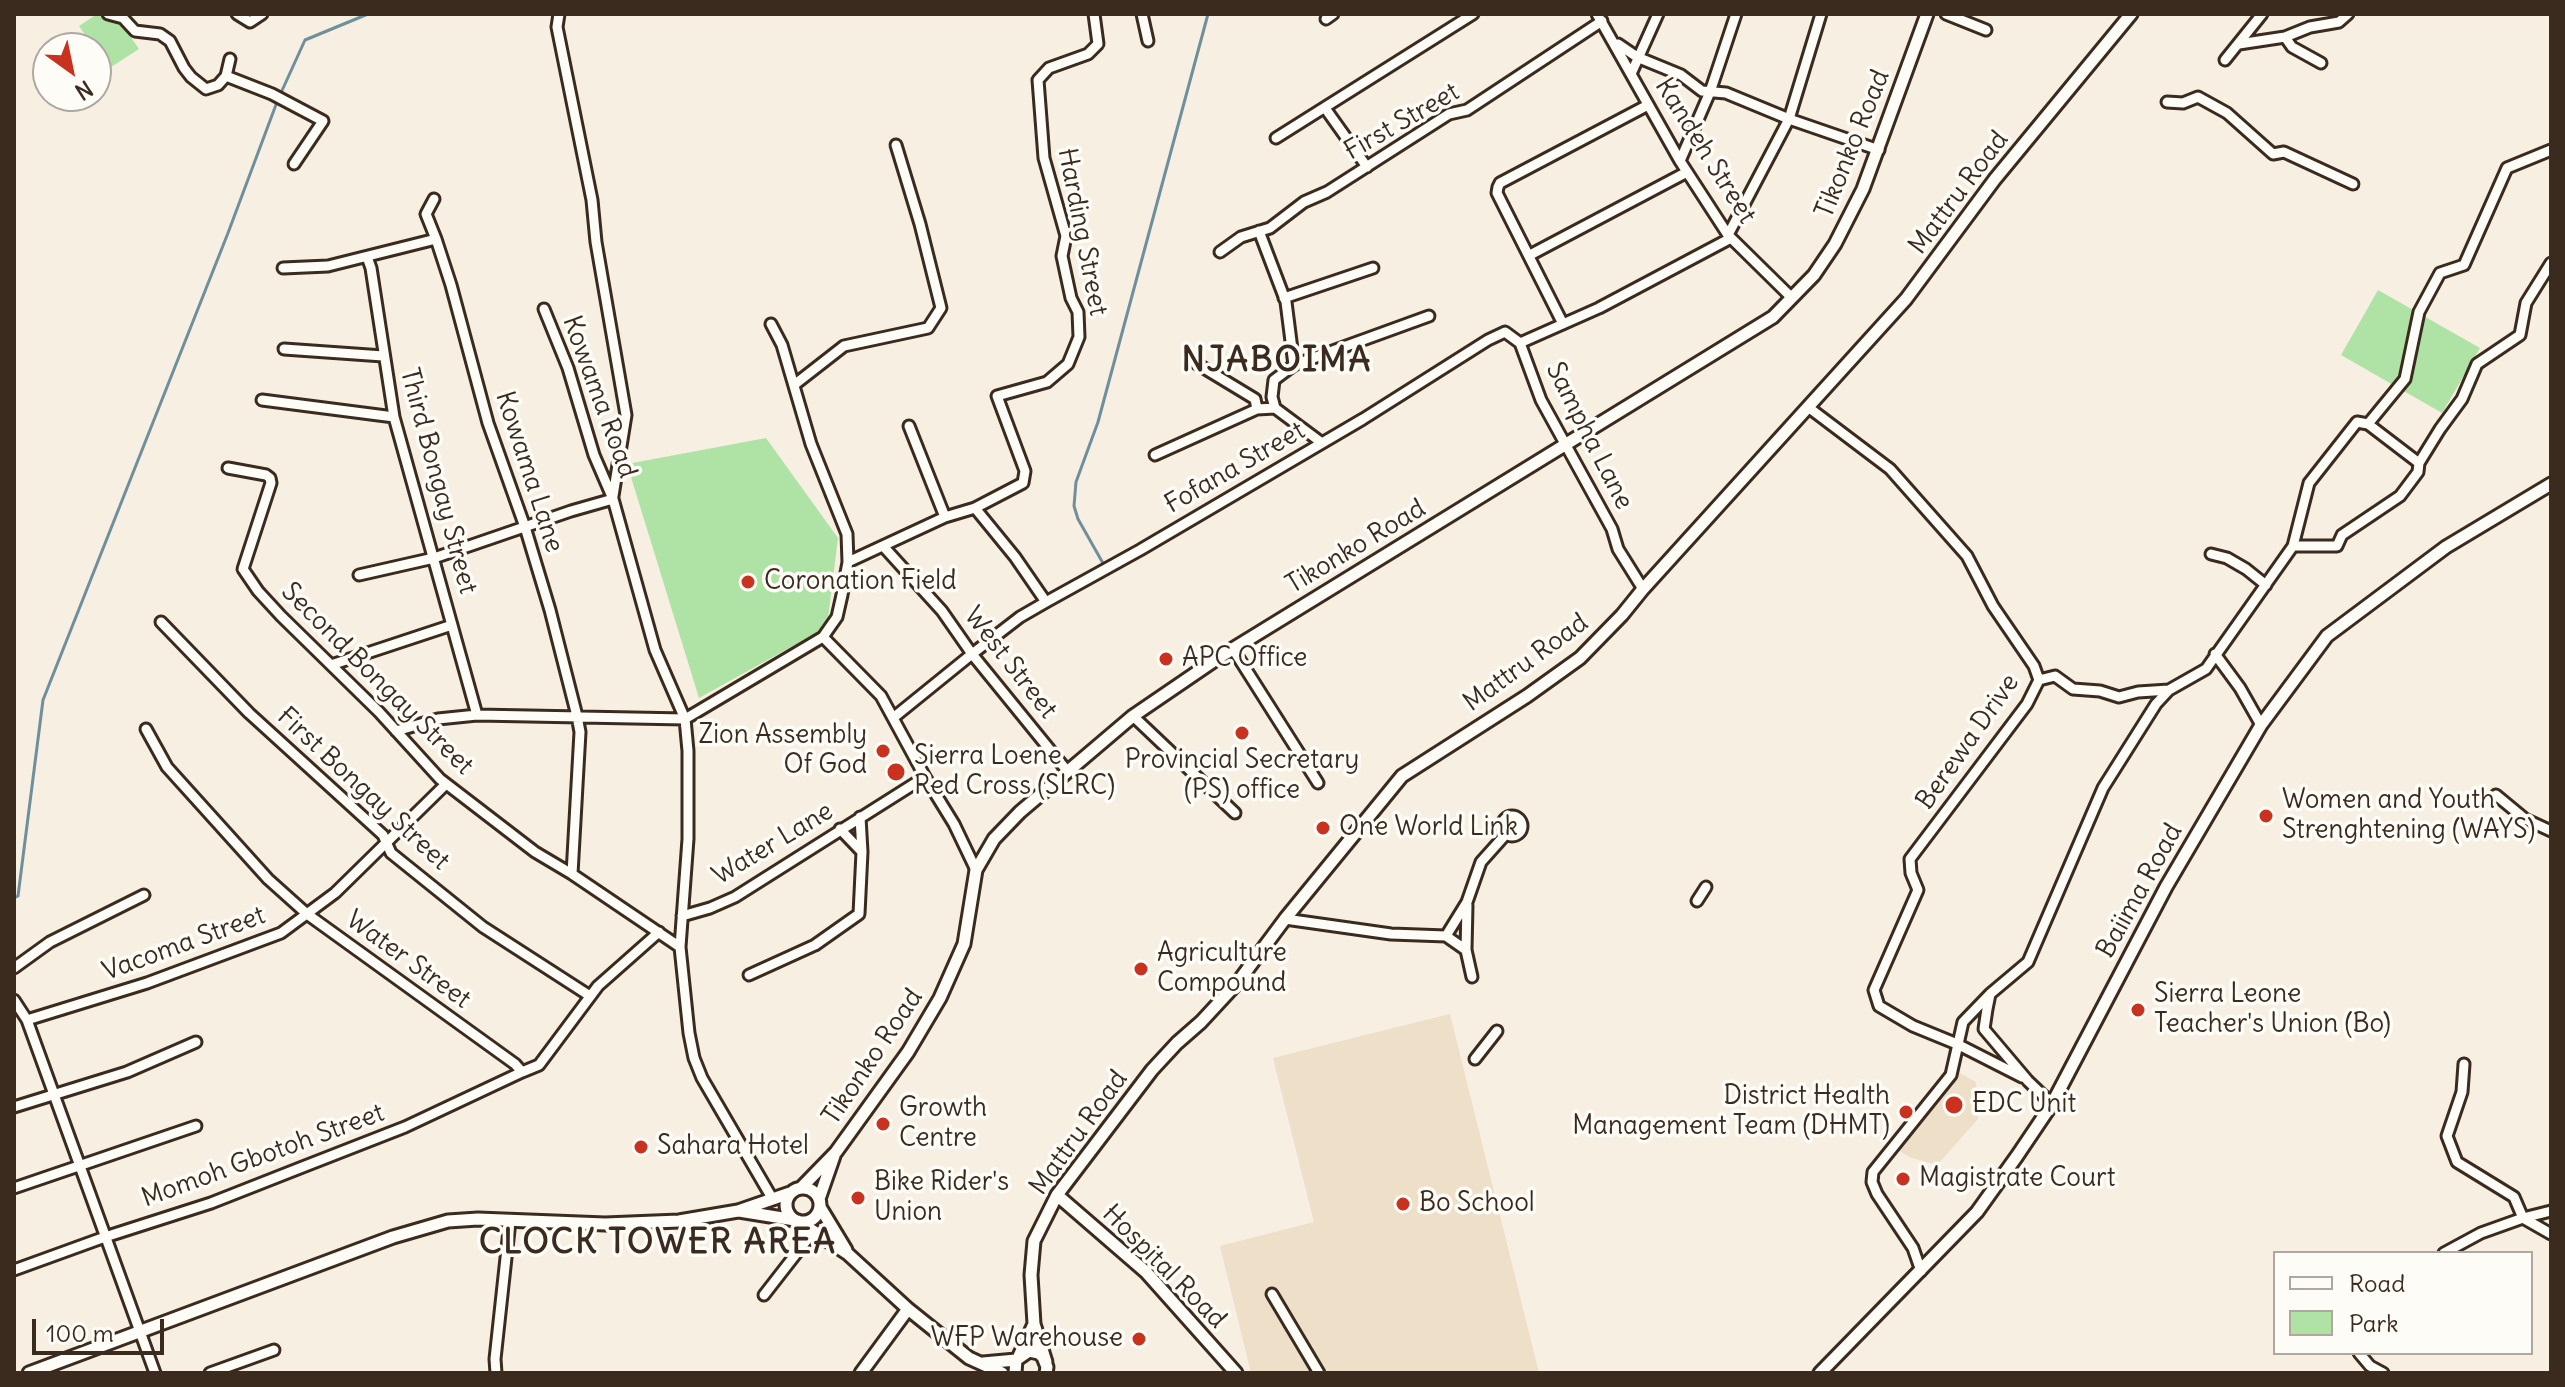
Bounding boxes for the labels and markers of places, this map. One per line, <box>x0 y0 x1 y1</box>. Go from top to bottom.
place label: Coronation Field <box>764 566 956 598</box>
marker: Coronation Field <box>739 573 757 591</box>
place label: APC Office <box>1182 643 1307 675</box>
marker: APC Office <box>1157 650 1175 668</box>
place label: Zion Assembly Of God <box>698 720 867 782</box>
marker: Provincial Secretary (PS) office <box>1233 724 1251 742</box>
place label: Sierra Loene Red Cross (SLRC) <box>914 741 1115 802</box>
marker: Zion Assembly Of God <box>874 742 892 760</box>
place label: Provincial Secretary (PS) office <box>1125 745 1359 806</box>
marker: Sierra Loene Red Cross (SLRC) <box>885 761 907 783</box>
place label: Women and Youth Strenghtening (WAYS) <box>2282 785 2535 846</box>
marker: Women and Youth Strenghtening (WAYS) <box>2257 807 2275 825</box>
place label: One World Link <box>1339 812 1518 844</box>
marker: One World Link <box>1314 819 1332 837</box>
place label: Agriculture Compound <box>1157 938 1287 1000</box>
marker: Agriculture Compound <box>1132 960 1150 978</box>
place label: Sierra Leone Teacher's Union (Bo) <box>2154 979 2391 1040</box>
marker: Sierra Leone Teacher's Union (Bo) <box>2129 1001 2147 1019</box>
place label: District Health Management Team (DHMT) <box>1572 1081 1890 1142</box>
place label: EDC Unit <box>1972 1089 2076 1121</box>
place label: Growth Centre <box>899 1093 987 1154</box>
marker: EDC Unit <box>1943 1094 1965 1116</box>
marker: District Health Management Team (DHMT) <box>1897 1103 1915 1121</box>
marker: Growth Centre <box>874 1115 892 1133</box>
place label: Sahara Hotel <box>657 1131 809 1163</box>
marker: Sahara Hotel <box>632 1138 650 1156</box>
place label: Magistrate Court <box>1919 1163 2115 1195</box>
place label: Bike Rider's Union <box>874 1167 1009 1228</box>
marker: Magistrate Court <box>1894 1170 1912 1188</box>
place label: Bo School <box>1419 1188 1535 1220</box>
marker: Bike Rider's Union <box>849 1189 867 1207</box>
marker: Bo School <box>1394 1195 1412 1213</box>
place label: WFP Warehouse <box>931 1323 1123 1355</box>
marker: WFP Warehouse <box>1130 1330 1148 1348</box>

